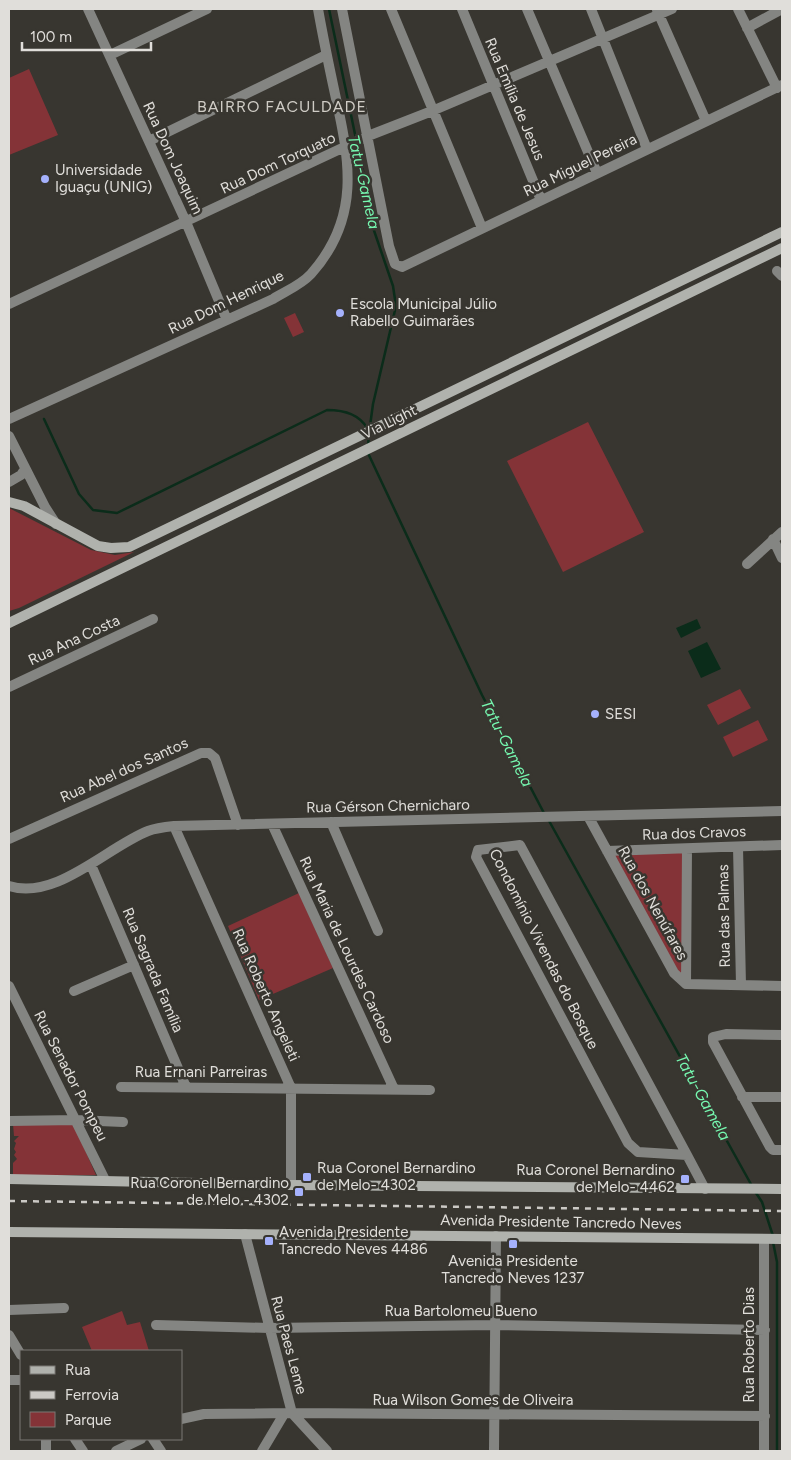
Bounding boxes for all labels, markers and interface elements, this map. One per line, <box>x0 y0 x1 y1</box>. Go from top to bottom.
scale bar <box>22 20 151 52</box>
text: 100 m <box>30 28 72 46</box>
street label: Rua Emília de Jesus <box>481 35 549 163</box>
district label: BAIRRO FACULDADE <box>197 97 367 116</box>
street label: Rua Dom Joaquim <box>139 99 207 217</box>
street label: Rua Dom Torquato <box>218 128 339 198</box>
street label: Rua Miguel Pereira <box>520 130 640 200</box>
water label: Tatu-Gamela <box>344 133 384 231</box>
place label: Universidade Iguaçu (UNIG) <box>55 161 152 196</box>
marker: Universidade Iguaçu (UNIG) <box>39 173 51 185</box>
street label: Rua Dom Henrique <box>165 266 287 338</box>
place label: Escola Municipal Júlio Rabello Guimarães <box>350 295 497 330</box>
marker: Escola Municipal Júlio Rabello Guimarães <box>334 307 346 319</box>
street label: Via Light <box>358 401 420 443</box>
street label: Rua Ana Costa <box>25 611 123 669</box>
water label: Tatu-Gamela <box>477 696 537 790</box>
place label: SESI <box>605 705 636 723</box>
marker: SESI <box>589 708 601 720</box>
street label: Rua Abel dos Santos <box>57 734 191 806</box>
street label: Rua Gérson Chernicharo <box>306 796 470 816</box>
street label: Rua dos Cravos <box>642 822 746 844</box>
street label: Rua dos Nenúfares <box>614 843 692 963</box>
street label: Condomínio Vivendas do Bosque <box>486 846 602 1052</box>
street label: Rua Maria de Lourdes Cardoso <box>296 854 398 1047</box>
street label: Rua das Palmas <box>714 864 734 968</box>
street label: Rua Sagrada Família <box>119 905 187 1035</box>
street label: Rua Roberto Angeleti <box>229 926 303 1064</box>
street label: Rua Senador Pompeu <box>30 1008 112 1144</box>
water label: Tatu-Gamela <box>671 1050 735 1144</box>
street label: Rua Ernani Parreiras <box>135 1063 267 1081</box>
place label: Rua Coronel Bernardino de Melo- 4302 <box>317 1159 476 1194</box>
place label: Rua Coronel Bernardino de Melo- 4462 <box>516 1161 675 1196</box>
marker: Rua Coronel Bernardino de Melo- 4302 <box>301 1171 313 1183</box>
marker: Rua Coronel Bernardino de Melo- 4462 <box>679 1173 691 1185</box>
place label: Rua Coronel Bernardino de Melo - 4302 <box>130 1174 289 1209</box>
marker: Rua Coronel Bernardino de Melo - 4302 <box>293 1186 305 1198</box>
street label: Avenida Presidente Tancredo Neves <box>440 1211 682 1233</box>
place label: Avenida Presidente Tancredo Neves 4486 <box>279 1223 428 1258</box>
marker: Avenida Presidente Tancredo Neves 4486 <box>263 1235 275 1247</box>
marker: Avenida Presidente Tancredo Neves 1237 <box>507 1238 519 1250</box>
place label: Avenida Presidente Tancredo Neves 1237 <box>442 1252 584 1287</box>
street label: Rua Roberto Dias <box>740 1287 758 1403</box>
street label: Rua Paes Leme <box>267 1294 311 1396</box>
street label: Rua Bartolomeu Bueno <box>384 1302 538 1320</box>
legend <box>20 1350 182 1440</box>
text: Rua <box>65 1361 90 1379</box>
text: Ferrovia <box>65 1386 119 1404</box>
street label: Rua Wilson Gomes de Oliveira <box>373 1391 573 1409</box>
text: Parque <box>65 1411 112 1429</box>

